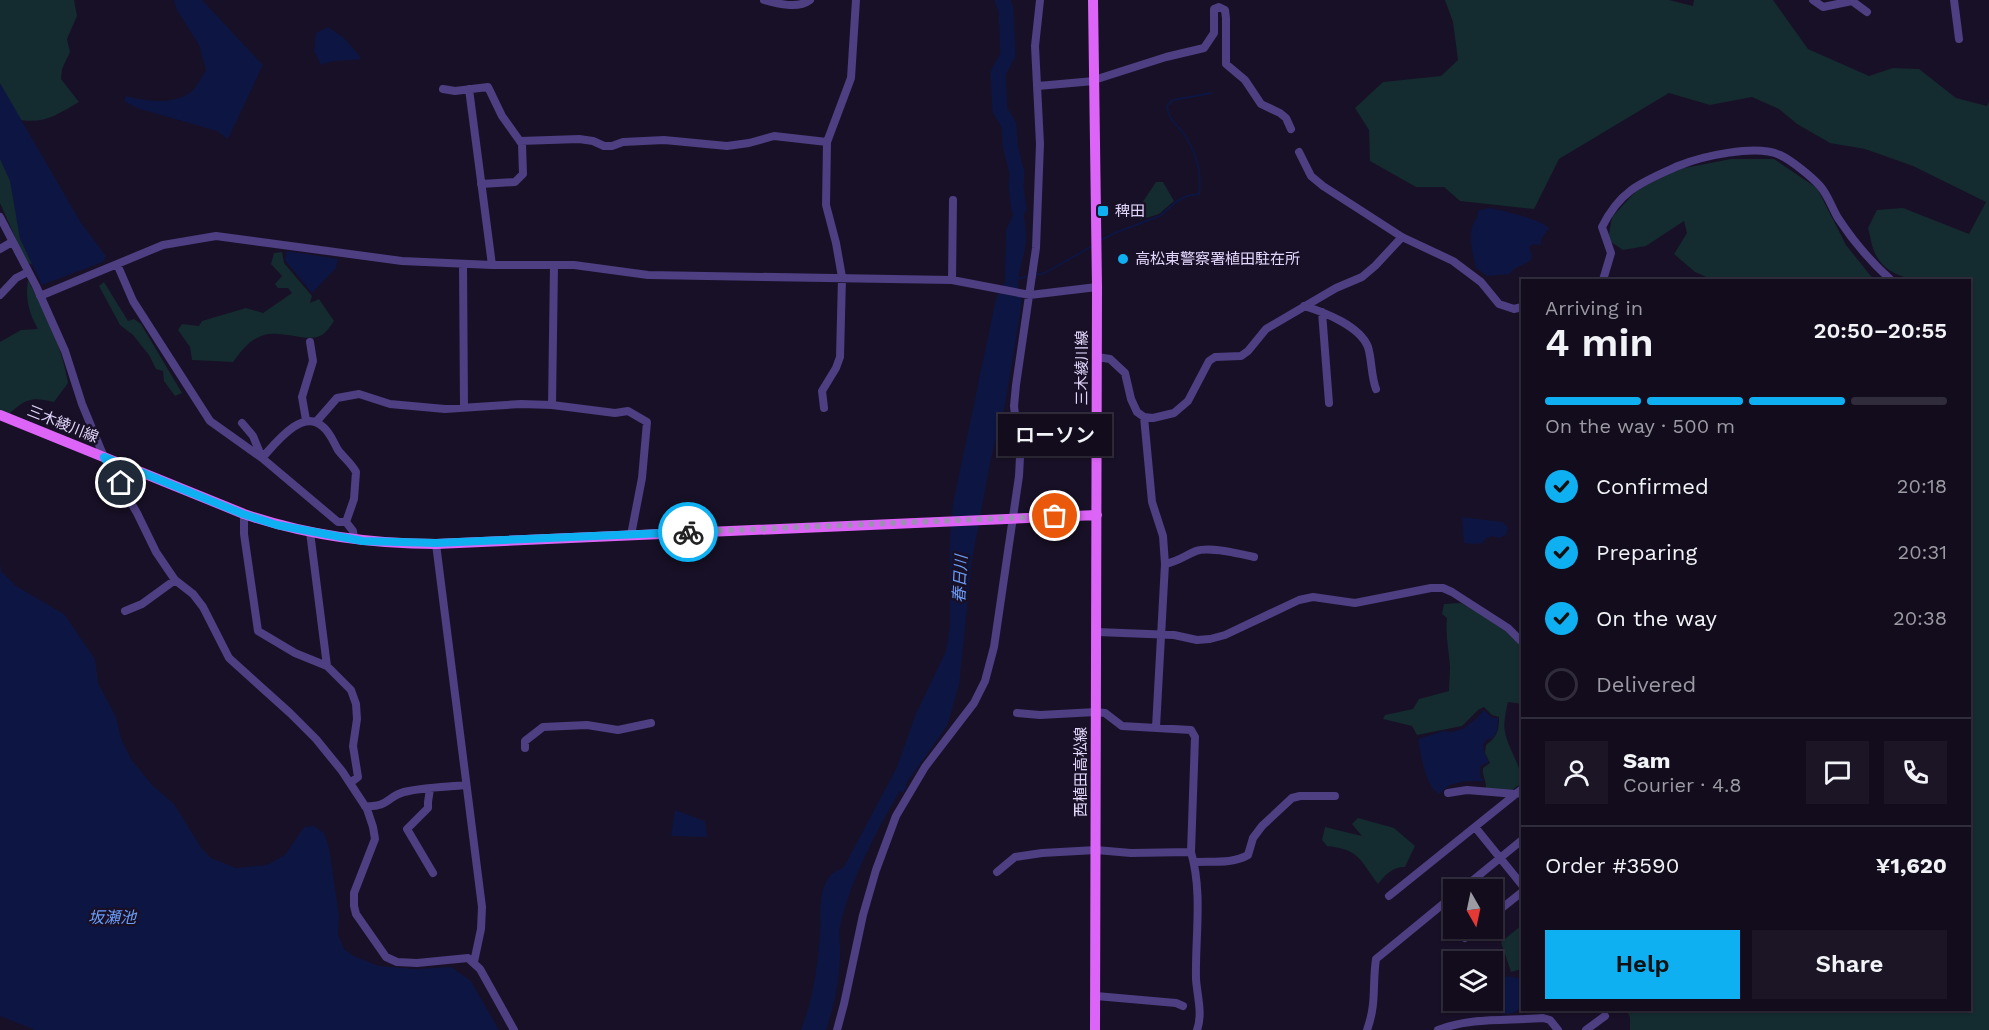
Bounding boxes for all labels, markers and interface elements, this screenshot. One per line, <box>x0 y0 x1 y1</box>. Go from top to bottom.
place label: 稗田 <box>1115 202 1145 220</box>
marker: 稗田 <box>1096 204 1110 218</box>
place label: 高松東警察署植田駐在所 <box>1135 250 1300 268</box>
marker: 高松東警察署植田駐在所 <box>1116 252 1130 266</box>
text: Arriving in <box>1545 296 1643 320</box>
text: 20:50–20:55 <box>1813 318 1947 343</box>
text: 4 min <box>1545 320 1654 365</box>
street label: 三木綾川線 <box>1073 330 1091 406</box>
street label: 三木綾川線 <box>25 402 101 446</box>
callout: ローソン <box>998 414 1112 456</box>
text: On the way · 500 m <box>1545 414 1735 438</box>
text: ローソン <box>1015 423 1095 447</box>
pin <box>95 457 146 508</box>
icon: home <box>104 466 137 499</box>
icon: check <box>1545 470 1578 503</box>
text: Confirmed <box>1596 474 1709 499</box>
text: 20:18 <box>1897 474 1947 498</box>
pin <box>1029 490 1080 541</box>
icon: bag <box>1038 499 1071 532</box>
courier <box>658 502 718 562</box>
icon: bike <box>672 516 705 549</box>
icon: check <box>1545 536 1578 569</box>
text: Preparing <box>1596 540 1697 565</box>
text: 20:31 <box>1898 540 1947 564</box>
water label: 春日川 <box>949 553 971 603</box>
icon: check <box>1545 602 1578 635</box>
text: On the way <box>1596 606 1717 631</box>
text: 20:38 <box>1893 606 1947 630</box>
text: Delivered <box>1596 672 1696 697</box>
street label: 西植田高松線 <box>1072 727 1090 817</box>
button: person <box>1545 741 1608 804</box>
button: chat <box>1806 741 1869 804</box>
button: phone <box>1884 741 1947 804</box>
text: Sam <box>1623 748 1671 773</box>
text: Courier · 4.8 <box>1623 773 1742 797</box>
text: Order #3590 <box>1545 853 1679 878</box>
text: ¥1,620 <box>1876 853 1947 878</box>
north arrow <box>1443 879 1503 939</box>
map controls <box>1443 879 1503 1011</box>
water label: 坂瀬池 <box>88 908 138 927</box>
button: Help <box>1545 930 1740 999</box>
button: Share <box>1752 930 1947 999</box>
button: layers <box>1443 951 1503 1011</box>

